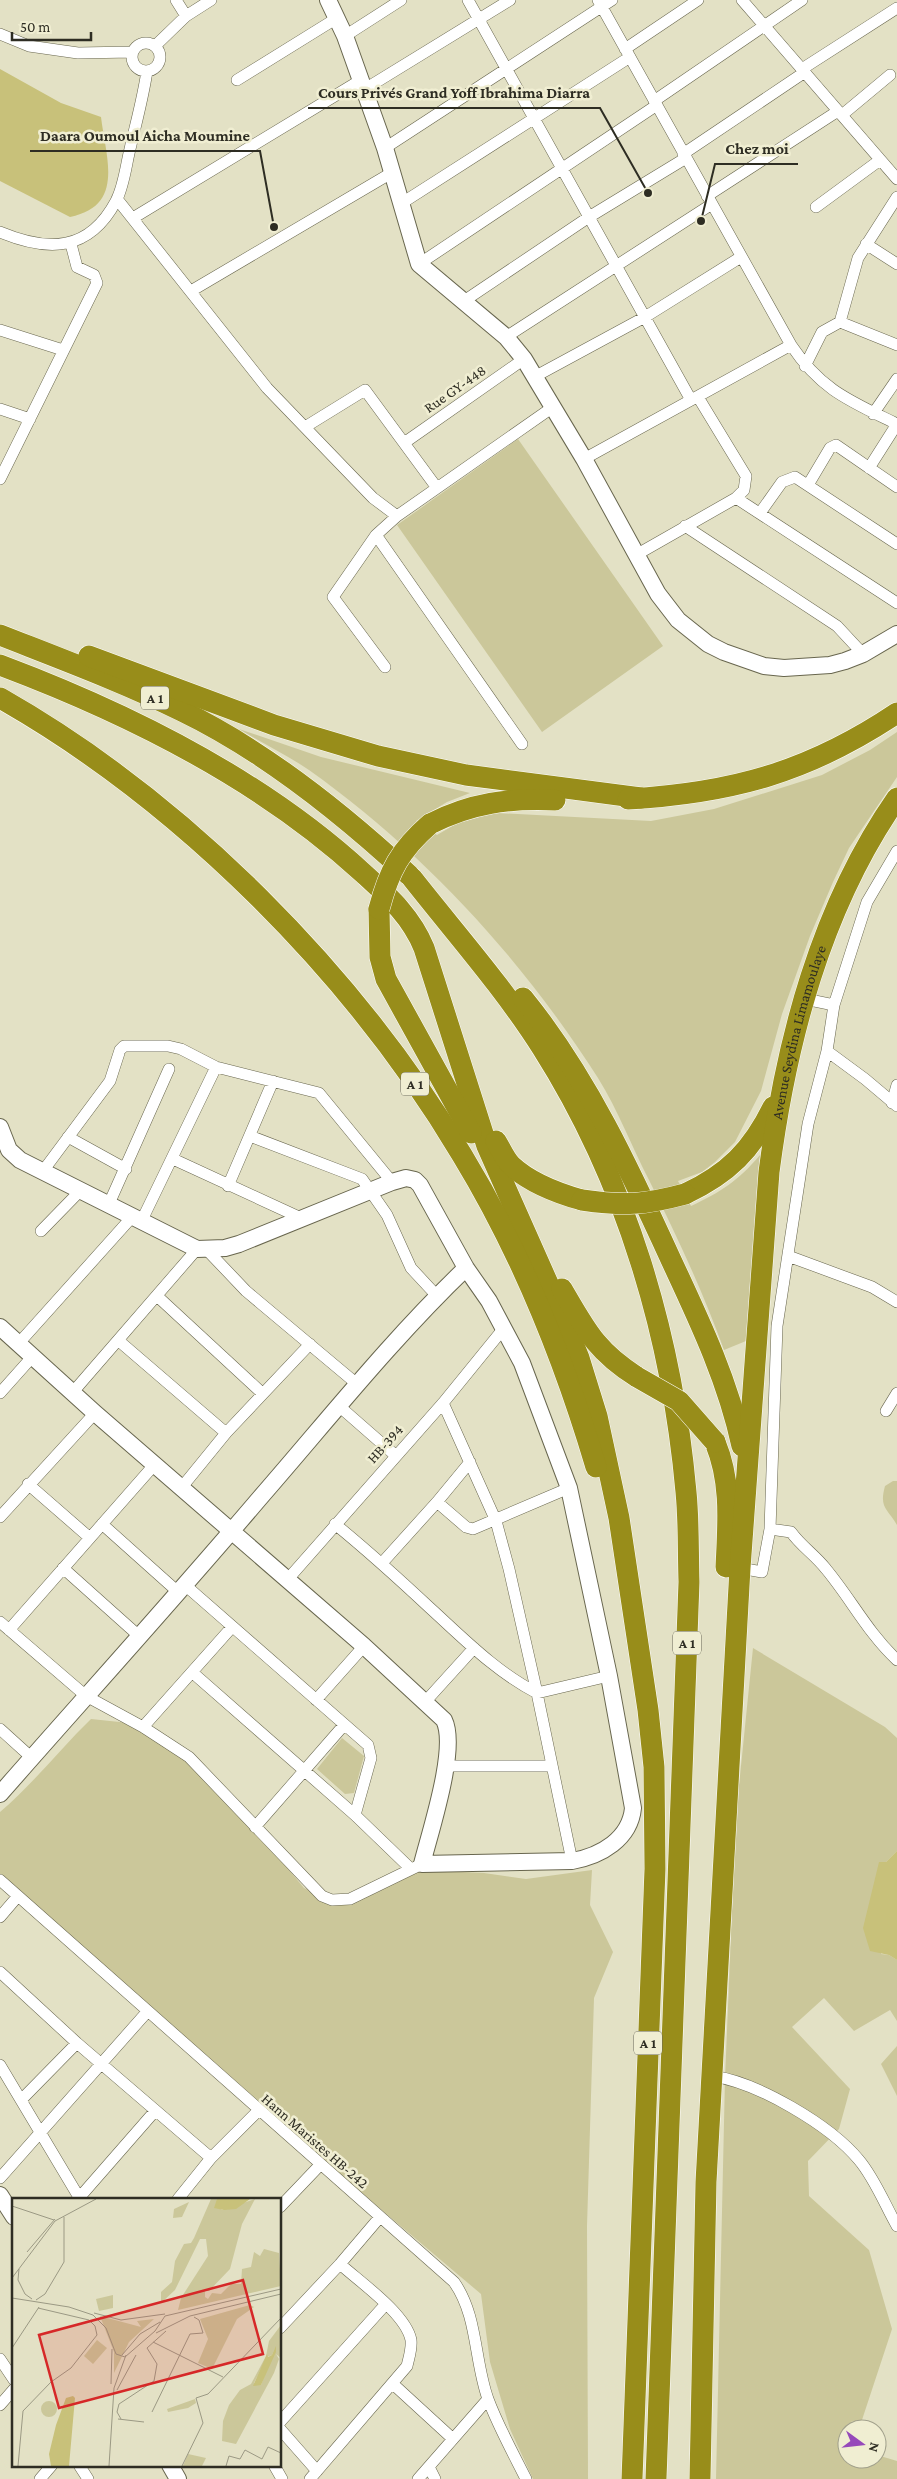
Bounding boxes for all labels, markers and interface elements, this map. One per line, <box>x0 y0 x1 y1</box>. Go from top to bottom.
scale bar <box>12 10 91 42</box>
text: 50 m <box>20 19 50 35</box>
callout: Cours Privés Grand Yoff Ibrahima Diarra <box>308 77 600 108</box>
text: Cours Privés Grand Yoff Ibrahima Diarra <box>318 84 590 101</box>
callout: Daara Oumoul Aicha Moumine <box>30 120 260 151</box>
text: Daara Oumoul Aicha Moumine <box>40 127 251 144</box>
callout: Chez moi <box>715 133 798 164</box>
text: Chez moi <box>725 140 789 157</box>
street label: Rue GY-448 <box>421 362 489 416</box>
road number: A 1 <box>141 686 169 710</box>
street label: Avenue Seydina Limamoulaye <box>769 943 829 1121</box>
road number: A 1 <box>401 1072 429 1096</box>
street label: HB-394 <box>364 1422 406 1466</box>
road number: A 1 <box>673 1632 701 1655</box>
road number: A 1 <box>634 2032 662 2054</box>
street label: Hann Maristes HB-242 <box>259 2090 371 2192</box>
inset map <box>12 2198 281 2466</box>
north arrow <box>837 2419 887 2469</box>
text: N <box>865 2441 884 2454</box>

